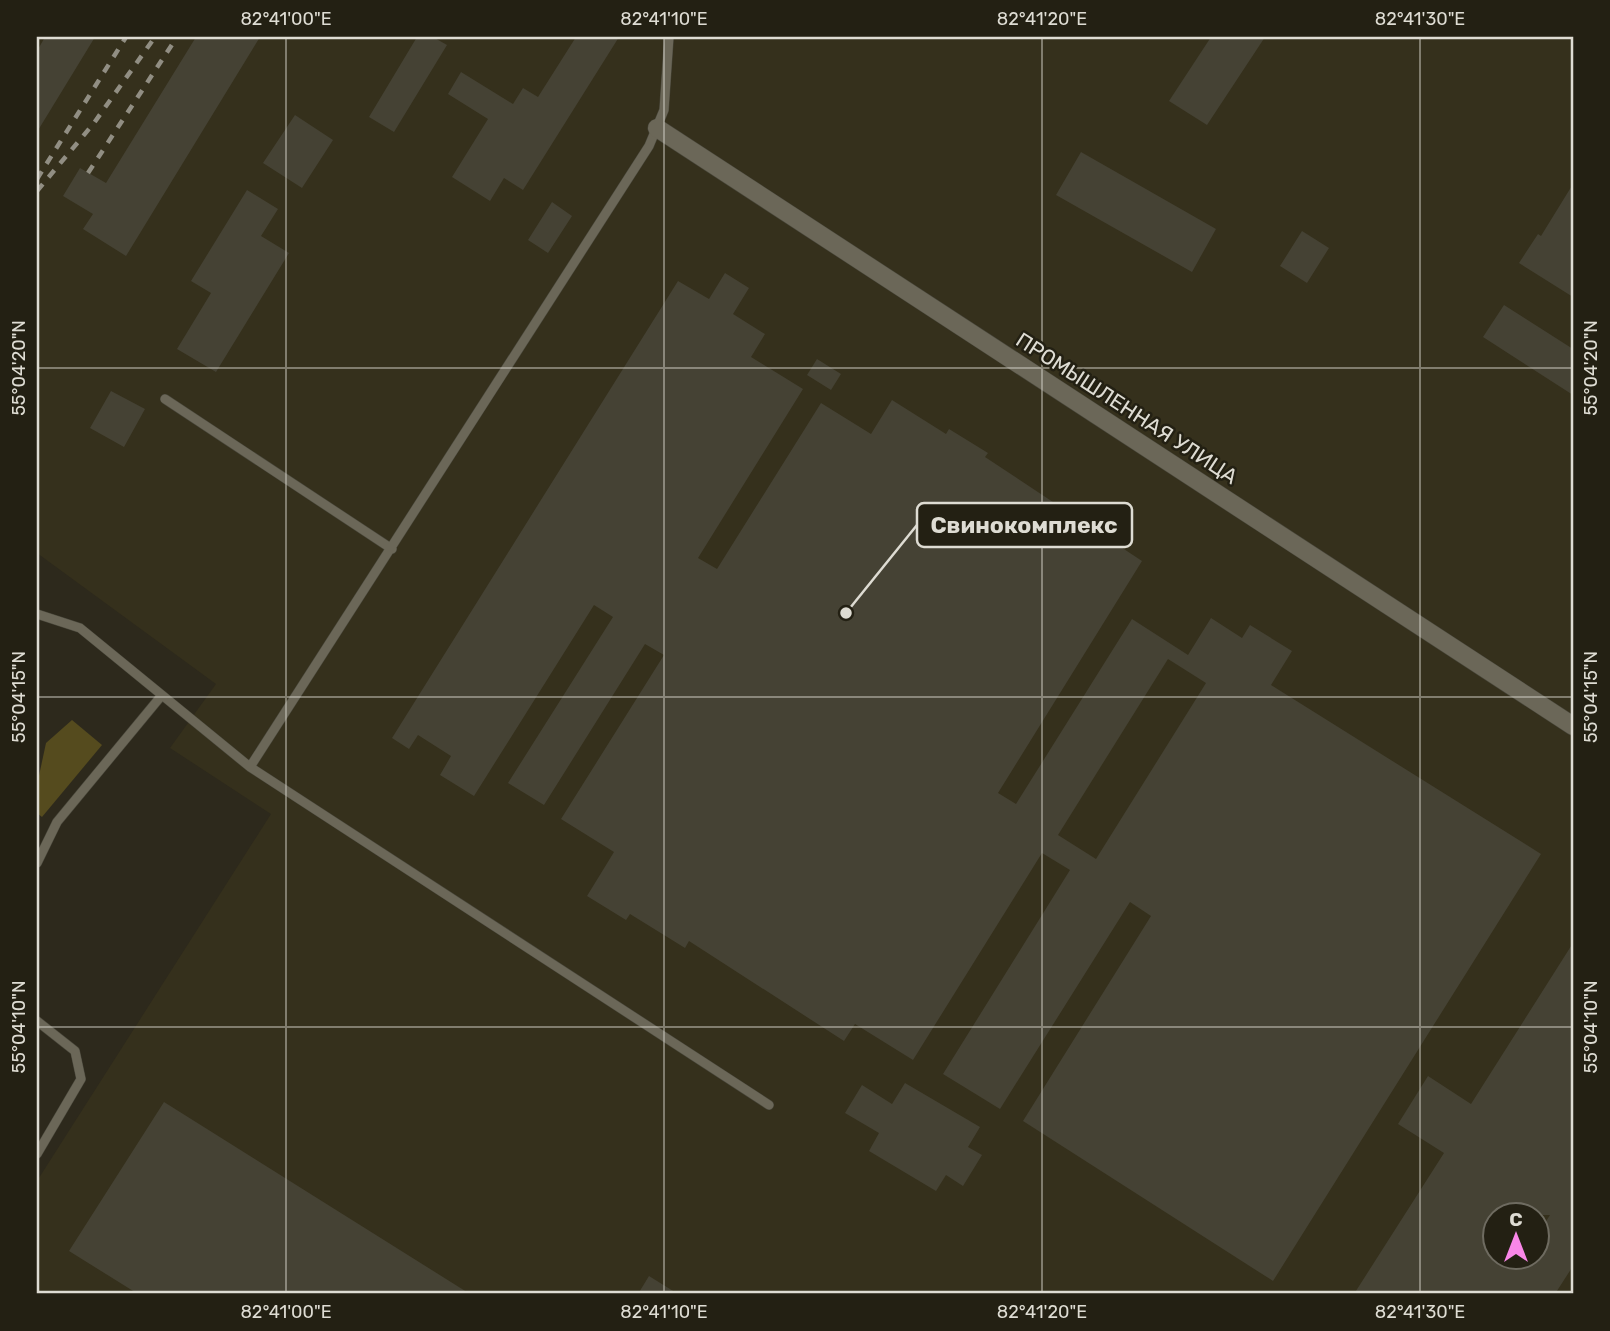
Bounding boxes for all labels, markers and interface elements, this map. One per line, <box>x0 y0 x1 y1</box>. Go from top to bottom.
text: 82°41'00"E <box>240 8 332 30</box>
text: 82°41'10"E <box>620 8 708 30</box>
text: 82°41'20"E <box>997 8 1087 30</box>
text: 82°41'30"E <box>1375 8 1465 30</box>
text: 55°04'20"N <box>8 320 30 416</box>
text: 55°04'20"N <box>1580 320 1602 416</box>
street label: ПРОМЫШЛЕННАЯ УЛИЦА <box>1012 327 1242 489</box>
callout: Свинокомплекс <box>917 503 1132 547</box>
text: Свинокомплекс <box>930 511 1118 539</box>
text: 55°04'15"N <box>8 651 30 743</box>
text: 55°04'15"N <box>1580 651 1602 743</box>
text: 55°04'10"N <box>8 981 30 1073</box>
text: 55°04'10"N <box>1580 981 1602 1073</box>
north arrow <box>1480 1202 1550 1272</box>
text: С <box>1509 1208 1523 1231</box>
text: 82°41'00"E <box>240 1301 332 1323</box>
text: 82°41'10"E <box>620 1301 708 1323</box>
text: 82°41'20"E <box>997 1301 1087 1323</box>
text: 82°41'30"E <box>1375 1301 1465 1323</box>

